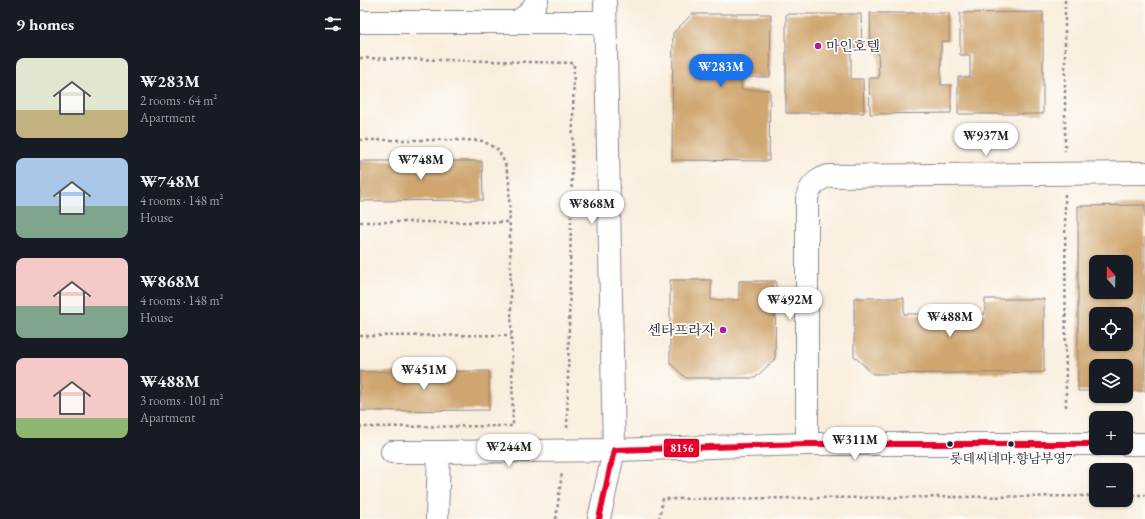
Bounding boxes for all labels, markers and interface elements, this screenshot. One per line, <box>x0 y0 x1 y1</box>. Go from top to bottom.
text: 9 homes <box>16 13 74 35</box>
icon: filters <box>322 13 344 35</box>
place label: 마인호텔 <box>826 37 880 55</box>
marker: 마인호텔 <box>813 41 823 51</box>
pin: ₩283M <box>693 54 749 88</box>
text: ₩283M <box>698 58 744 75</box>
text: ₩283M <box>140 70 200 92</box>
icon: home <box>48 74 96 122</box>
text: 2 rooms · 64 m² <box>140 92 217 109</box>
text: Apartment <box>140 109 195 126</box>
pin: ₩937M <box>958 123 1014 157</box>
text: ₩937M <box>963 127 1009 144</box>
pin: ₩748M <box>393 147 449 181</box>
text: ₩748M <box>398 151 444 168</box>
text: ₩748M <box>140 170 200 192</box>
icon: home <box>48 174 96 222</box>
pin: ₩868M <box>564 191 620 225</box>
text: 4 rooms · 148 m² <box>140 192 224 209</box>
text: ₩868M <box>569 195 615 212</box>
text: House <box>140 209 173 226</box>
north arrow <box>1089 255 1133 299</box>
map controls <box>1089 255 1133 507</box>
text: ₩868M <box>140 270 200 292</box>
icon: home <box>48 274 96 322</box>
pin: ₩492M <box>762 287 818 321</box>
text: ₩492M <box>767 291 813 308</box>
text: 4 rooms · 148 m² <box>140 292 224 309</box>
pin: ₩488M <box>922 304 978 338</box>
button: locate <box>1089 307 1133 351</box>
text: ₩488M <box>927 308 973 325</box>
text: House <box>140 309 173 326</box>
place label: 센타프라자 <box>647 321 715 339</box>
marker: 센타프라자 <box>718 325 728 335</box>
pin: ₩451M <box>396 357 452 391</box>
button: layers <box>1089 359 1133 403</box>
text: ₩451M <box>401 361 447 378</box>
text: ₩488M <box>140 370 200 392</box>
icon: home <box>48 374 96 422</box>
text: 3 rooms · 101 m² <box>140 392 224 409</box>
text: Apartment <box>140 409 195 426</box>
button: + <box>1089 411 1133 455</box>
pin: ₩311M <box>827 427 883 461</box>
text: ₩311M <box>832 431 878 448</box>
pin: ₩244M <box>481 434 537 468</box>
text: ₩244M <box>486 438 532 455</box>
line badge: 8156 <box>663 438 700 458</box>
unlabelled marker <box>945 439 955 449</box>
marker: 롯데씨네마.향남부영7 <box>1006 439 1016 449</box>
text: 8156 <box>670 441 694 455</box>
place label: 롯데씨네마.향남부영7 <box>950 450 1073 467</box>
button: − <box>1089 463 1133 507</box>

